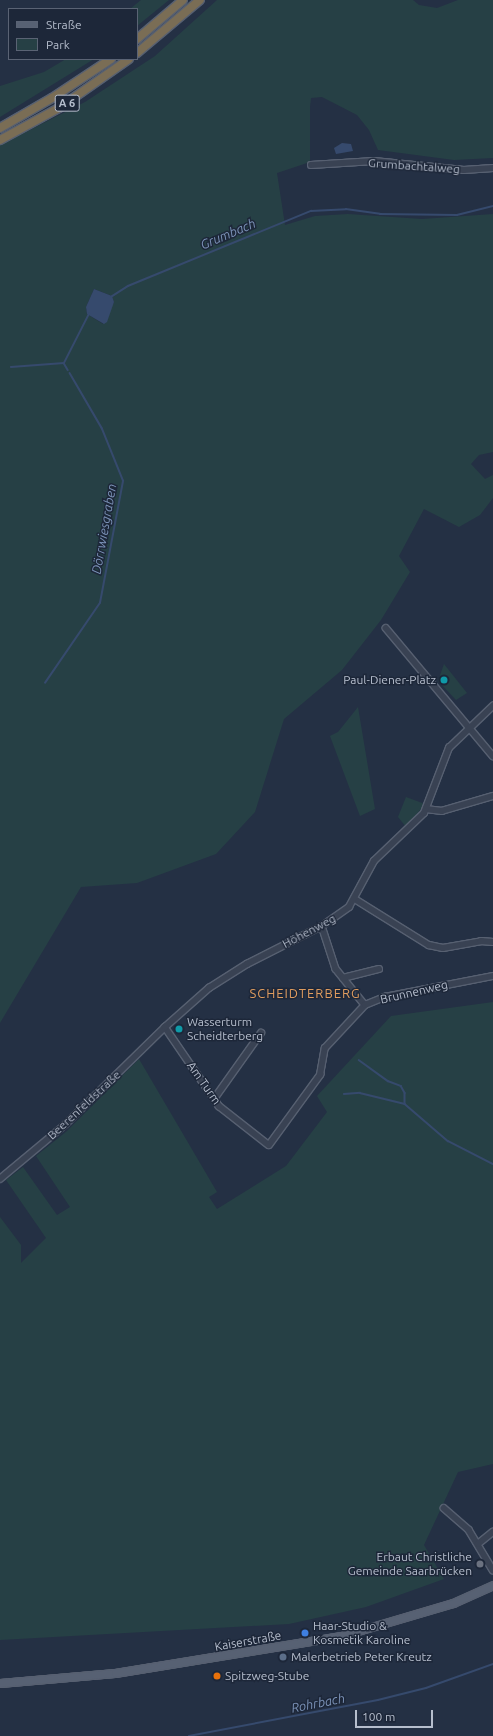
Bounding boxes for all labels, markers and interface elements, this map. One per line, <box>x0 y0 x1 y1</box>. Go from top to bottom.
legend <box>8 8 138 60</box>
text: Straße <box>46 18 82 31</box>
text: Park <box>46 38 70 51</box>
road number: A 6 <box>54 94 80 112</box>
street label: Grumbachtalweg <box>368 156 460 176</box>
water label: Grumbach <box>198 215 258 253</box>
water label: Dörrwiesgraben <box>88 483 120 575</box>
place label: Paul-Diener-Platz <box>343 673 436 687</box>
marker: Paul-Diener-Platz <box>439 675 449 685</box>
street label: Höhenweg <box>280 911 338 951</box>
street label: Brunnenweg <box>379 977 449 1007</box>
district label: SCHEIDTERBERG <box>249 985 361 1001</box>
place label: Wasserturm Scheidterberg <box>187 1015 263 1043</box>
marker: Wasserturm Scheidterberg <box>174 1024 184 1034</box>
street label: Am Turm <box>184 1059 224 1107</box>
street label: Beerenfeldstraße <box>44 1067 124 1143</box>
place label: Erbaut Christliche Gemeinde Saarbrücken <box>348 1550 472 1578</box>
marker: Erbaut Christliche Gemeinde Saarbrücken <box>475 1559 485 1569</box>
place label: Haar-Studio & Kosmetik Karoline <box>313 1619 410 1647</box>
street label: Kaiserstraße <box>214 1628 282 1654</box>
marker: Haar-Studio & Kosmetik Karoline <box>300 1628 310 1638</box>
place label: Malerbetrieb Peter Kreutz <box>291 1650 432 1664</box>
marker: Malerbetrieb Peter Kreutz <box>278 1652 288 1662</box>
place label: Spitzweg-Stube <box>225 1669 309 1683</box>
marker: Spitzweg-Stube <box>212 1671 222 1681</box>
water label: Rohrbach <box>290 1690 346 1716</box>
scale bar <box>357 1702 435 1728</box>
text: 100 m <box>362 1710 395 1723</box>

